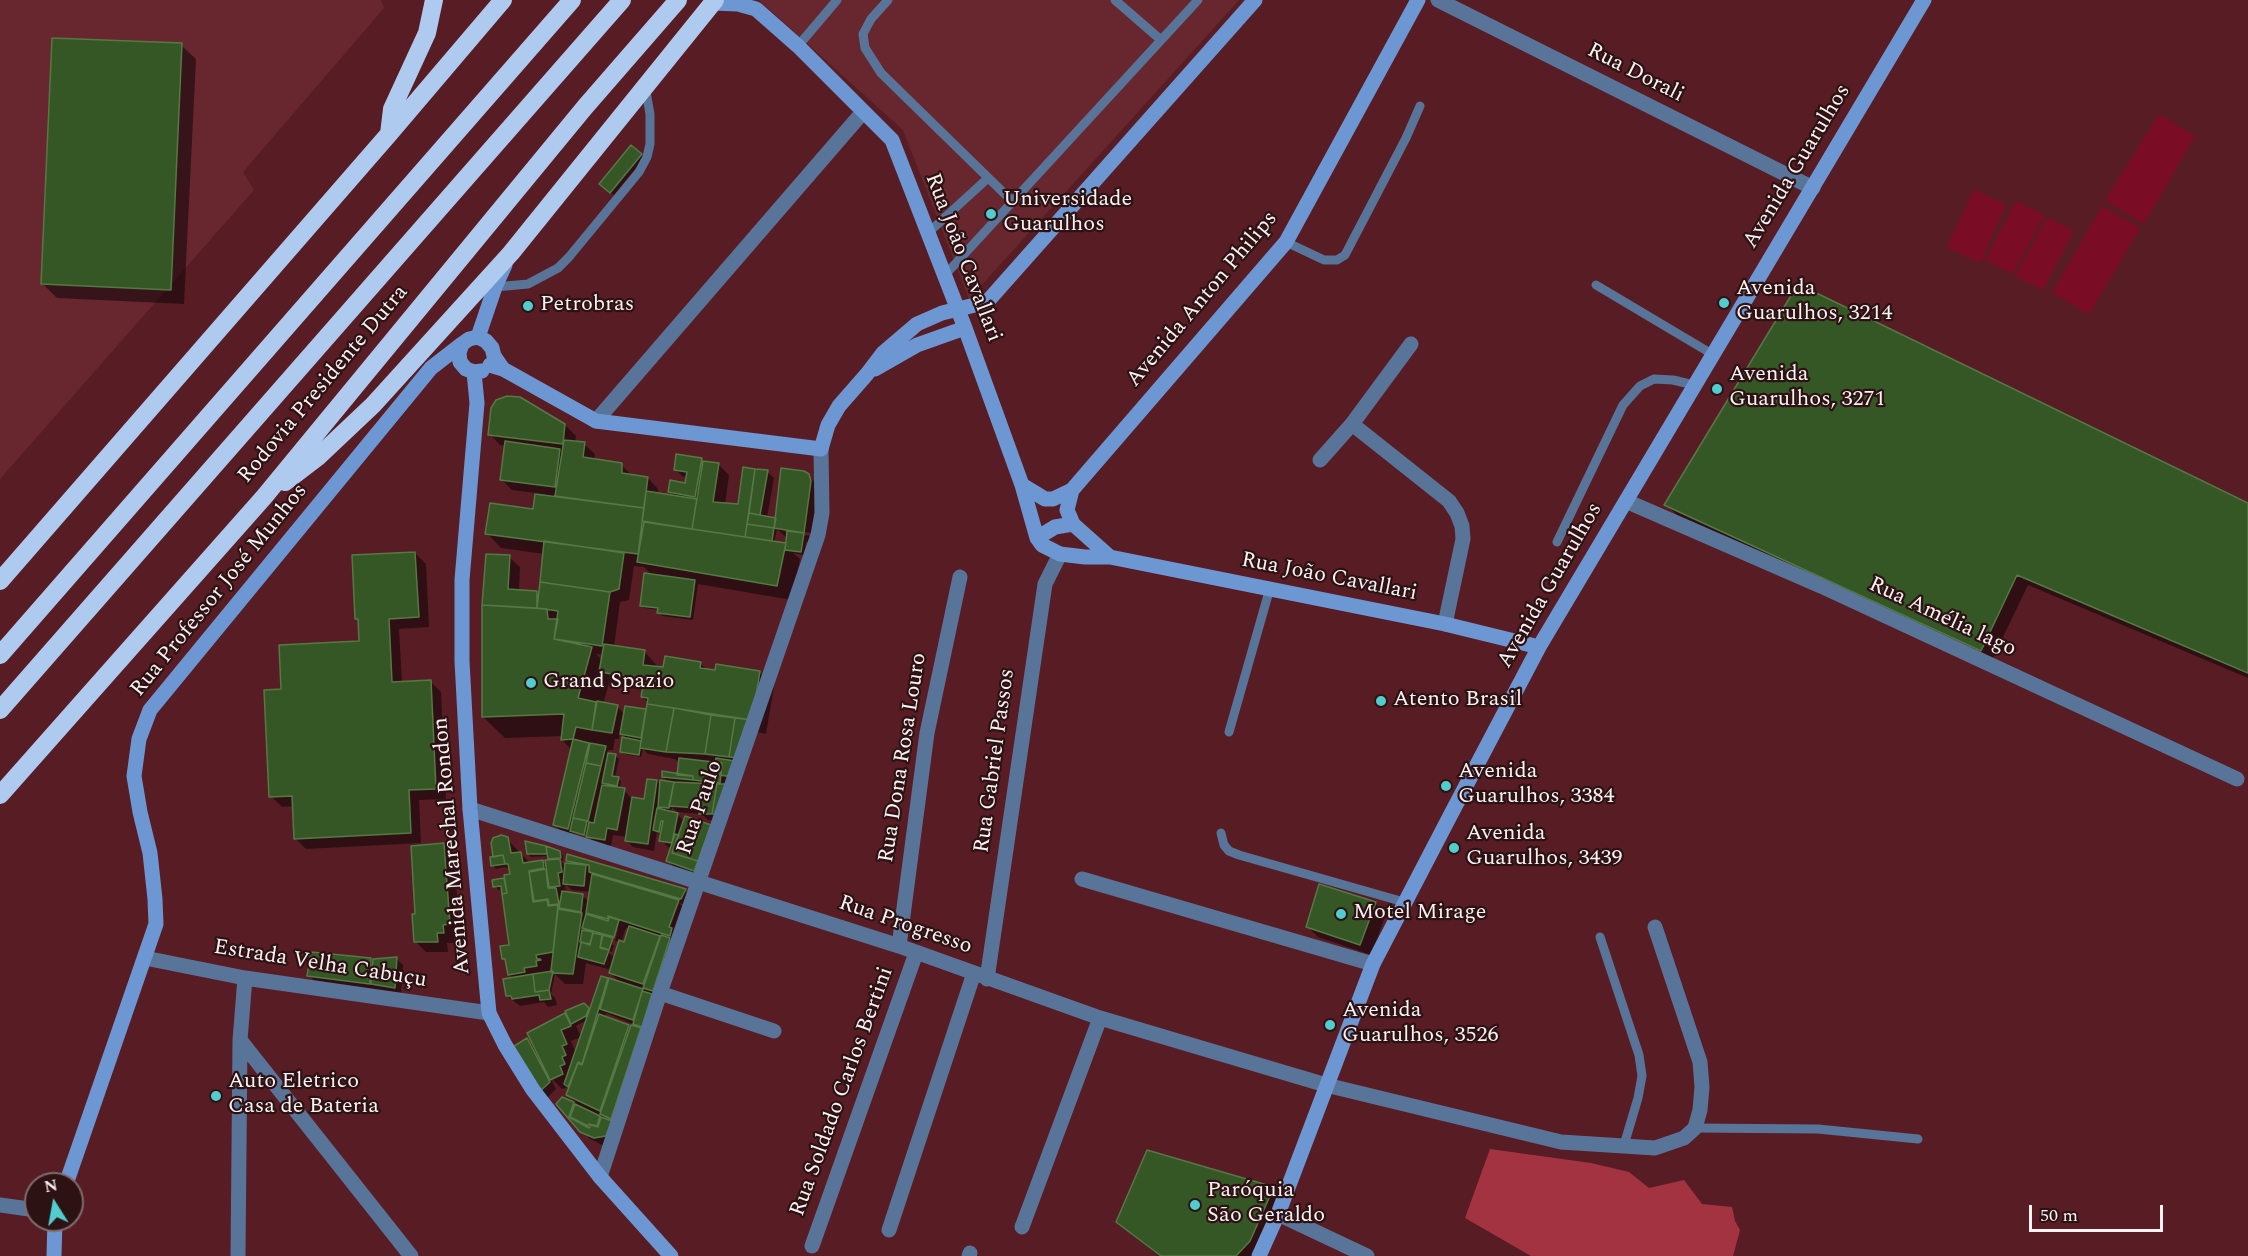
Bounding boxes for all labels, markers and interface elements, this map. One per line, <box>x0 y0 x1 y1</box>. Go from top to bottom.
street label: Rua Dorali <box>1582 38 1688 110</box>
street label: Avenida Guarulhos <box>1739 80 1857 254</box>
street label: Rua João Cavallari <box>918 170 1006 346</box>
place label: Universidade Guarulhos <box>1003 188 1132 240</box>
marker: Universidade Guarulhos <box>984 207 998 221</box>
street label: Avenida Anton Philips <box>1122 207 1284 393</box>
place label: Avenida Guarulhos, 3214 <box>1736 277 1893 328</box>
street label: Rodovia Presidente Dutra <box>233 280 415 490</box>
place label: Petrobras <box>540 293 634 319</box>
marker: Avenida Guarulhos, 3214 <box>1717 296 1731 310</box>
marker: Petrobras <box>521 299 535 313</box>
place label: Avenida Guarulhos, 3271 <box>1729 363 1886 414</box>
marker: Avenida Guarulhos, 3271 <box>1710 382 1724 396</box>
street label: Rua Professor José Munhos <box>126 479 314 703</box>
street label: Avenida Guarulhos <box>1493 499 1609 673</box>
street label: Rua João Cavallari <box>1239 548 1419 608</box>
street label: Rua Amélia lago <box>1864 572 2020 664</box>
street label: Rua Dona Rosa Louro <box>874 651 934 865</box>
street label: Rua Gabriel Passos <box>970 667 1022 855</box>
place label: Grand Spazio <box>543 670 674 696</box>
marker: Grand Spazio <box>524 676 538 690</box>
place label: Atento Brasil <box>1393 688 1522 714</box>
marker: Atento Brasil <box>1374 694 1388 708</box>
street label: Avenida Marechal Rondon <box>429 716 477 976</box>
street label: Rua Paulo <box>673 757 729 859</box>
place label: Avenida Guarulhos, 3384 <box>1458 760 1615 812</box>
marker: Avenida Guarulhos, 3384 <box>1439 779 1453 793</box>
place label: Avenida Guarulhos, 3439 <box>1466 822 1623 873</box>
marker: Avenida Guarulhos, 3439 <box>1447 841 1461 855</box>
street label: Rua Progresso <box>835 891 975 961</box>
place label: Motel Mirage <box>1353 901 1486 927</box>
marker: Motel Mirage <box>1334 907 1348 921</box>
street label: Estrada Velha Cabuçu <box>212 935 428 995</box>
street label: Rua Soldado Carlos Bertini <box>786 964 900 1220</box>
place label: Avenida Guarulhos, 3526 <box>1342 999 1499 1050</box>
marker: Avenida Guarulhos, 3526 <box>1323 1018 1337 1032</box>
place label: Auto Eletrico Casa de Bateria <box>228 1070 379 1122</box>
marker: Auto Eletrico Casa de Bateria <box>209 1089 223 1103</box>
north arrow <box>24 1172 84 1232</box>
text: N <box>42 1173 60 1199</box>
place label: Paróquia São Geraldo <box>1207 1179 1325 1230</box>
scale bar <box>2032 1193 2166 1231</box>
marker: Paróquia São Geraldo <box>1188 1198 1202 1212</box>
text: 50 m <box>2040 1202 2078 1229</box>

